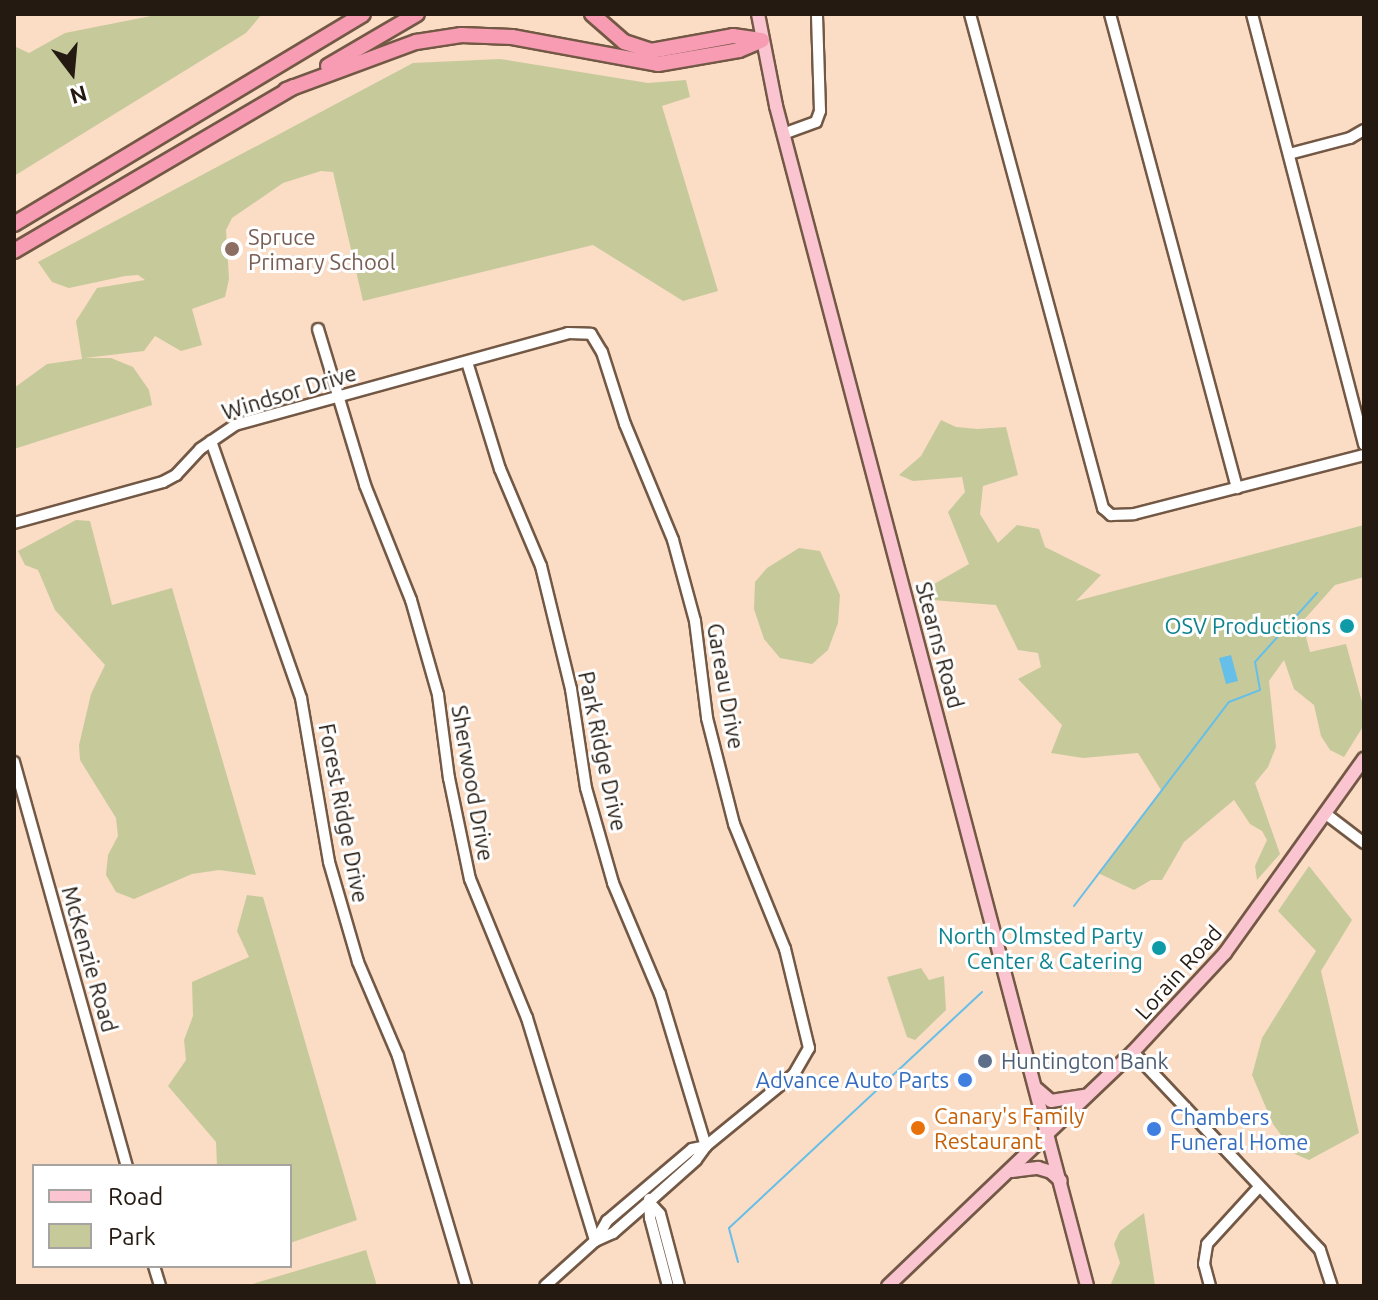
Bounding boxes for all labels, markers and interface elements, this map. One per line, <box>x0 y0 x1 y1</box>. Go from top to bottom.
north arrow <box>32 32 112 112</box>
text: N <box>67 81 90 110</box>
place label: Spruce Primary School <box>248 223 395 274</box>
marker: Spruce Primary School <box>223 240 241 258</box>
street label: Windsor Drive <box>219 359 359 425</box>
street label: Stearns Road <box>910 579 970 711</box>
place label: OSV Productions <box>1164 613 1331 639</box>
marker: OSV Productions <box>1338 617 1356 635</box>
street label: Gareau Drive <box>702 621 750 751</box>
street label: Park Ridge Drive <box>573 669 633 833</box>
street label: Sherwood Drive <box>446 703 500 863</box>
street label: Forest Ridge Drive <box>314 721 374 905</box>
street label: McKenzie Road <box>57 883 123 1035</box>
street label: Lorain Road <box>1129 920 1227 1024</box>
place label: North Olmsted Party Center & Catering <box>938 922 1143 974</box>
marker: North Olmsted Party Center & Catering <box>1150 939 1168 957</box>
place label: Huntington Bank <box>1001 1048 1169 1074</box>
marker: Huntington Bank <box>976 1052 994 1070</box>
place label: Advance Auto Parts <box>756 1067 949 1093</box>
marker: Advance Auto Parts <box>956 1071 974 1089</box>
place label: Canary's Family Restaurant <box>934 1102 1085 1154</box>
place label: Chambers Funeral Home <box>1170 1103 1308 1154</box>
marker: Canary's Family Restaurant <box>909 1119 927 1137</box>
marker: Chambers Funeral Home <box>1145 1120 1163 1138</box>
legend <box>32 1164 292 1268</box>
text: Road <box>108 1183 163 1210</box>
text: Park <box>108 1223 156 1250</box>

